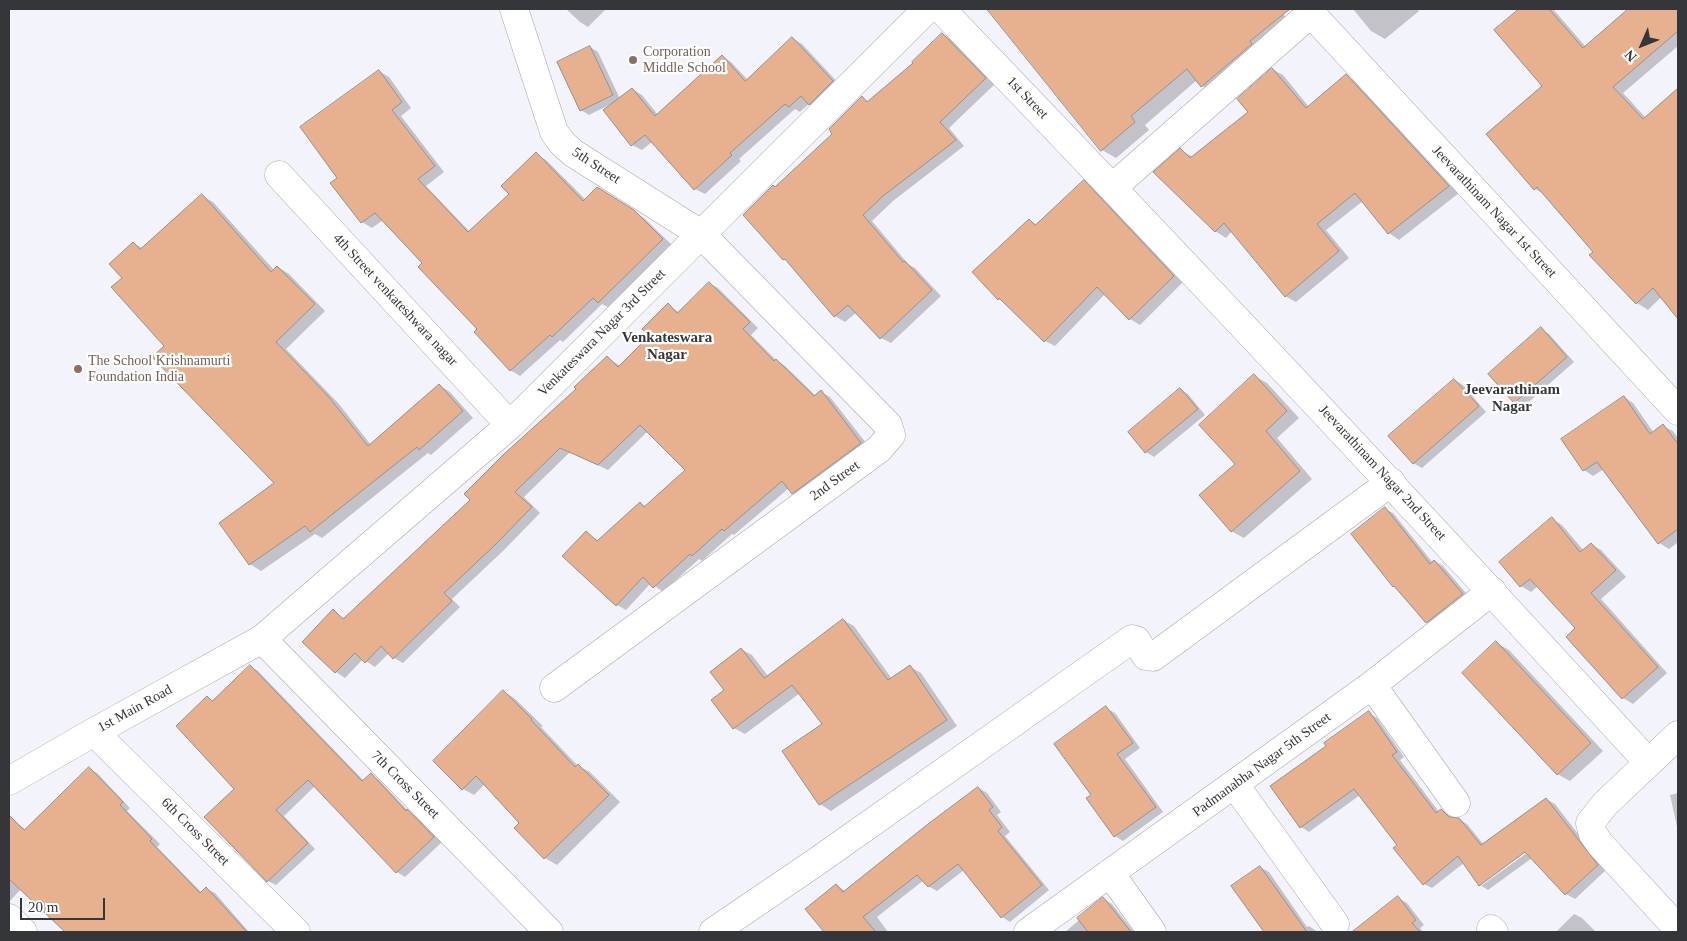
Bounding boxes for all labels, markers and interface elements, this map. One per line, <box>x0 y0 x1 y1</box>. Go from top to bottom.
north arrow <box>1617 20 1667 70</box>
place label: Corporation Middle School <box>643 44 726 76</box>
text: N <box>1622 47 1640 65</box>
marker: Corporation Middle School <box>627 54 639 66</box>
street label: 1st Street <box>1003 73 1051 123</box>
street label: Jeevarathinam Nagar 1st Street <box>1428 142 1560 282</box>
street label: 5th Street <box>569 144 623 188</box>
street label: 4th Street venkateshwara nagar <box>329 230 461 370</box>
street label: Venkateswara Nagar 3rd Street <box>535 266 669 400</box>
district label: Venkateswara Nagar <box>622 329 712 364</box>
place label: The School Krishnamurti Foundation India <box>88 353 230 386</box>
marker: The School Krishnamurti Foundation India <box>72 363 84 375</box>
district label: Jeevarathinam Nagar <box>1464 381 1560 416</box>
street label: Jeevarathinam Nagar 2nd Street <box>1315 402 1449 544</box>
street label: 2nd Street <box>807 457 863 505</box>
street label: 1st Main Road <box>95 682 175 736</box>
street label: Padmanabha Nagar 5th Street <box>1190 709 1334 821</box>
street label: 7th Cross Street <box>367 747 443 823</box>
street label: 6th Cross Street <box>157 794 233 870</box>
scale bar <box>22 888 108 920</box>
text: 20 m <box>28 899 58 915</box>

